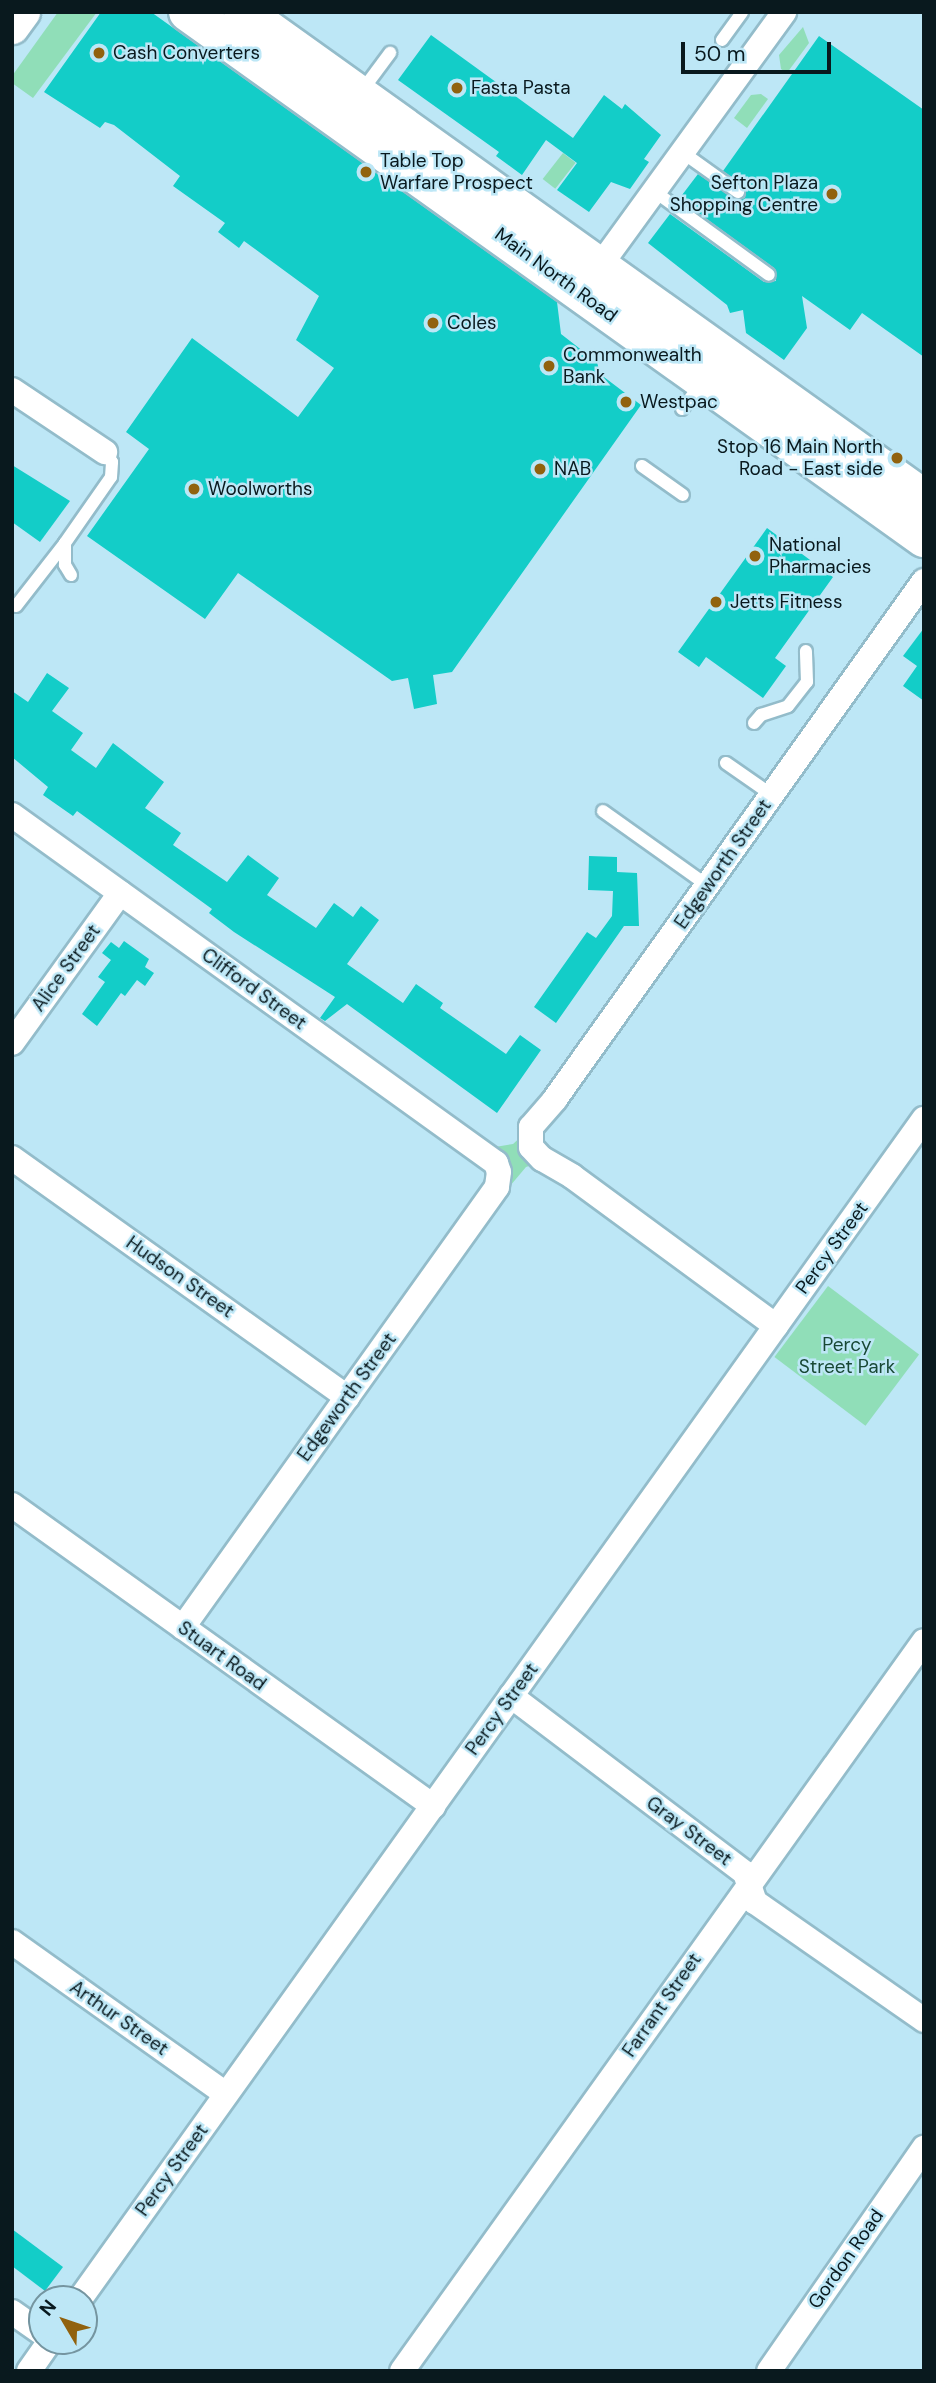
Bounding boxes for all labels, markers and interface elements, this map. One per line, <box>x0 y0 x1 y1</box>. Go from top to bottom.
scale bar <box>684 28 834 72</box>
text: 50 m <box>694 40 745 68</box>
place label: Cash Converters <box>113 42 260 64</box>
marker: Cash Converters <box>91 45 107 61</box>
place label: Fasta Pasta <box>471 77 571 99</box>
marker: Fasta Pasta <box>449 80 465 96</box>
place label: Table Top Warfare Prospect <box>380 150 533 194</box>
marker: Table Top Warfare Prospect <box>358 164 374 180</box>
place label: Sefton Plaza Shopping Centre <box>670 172 818 216</box>
marker: Sefton Plaza Shopping Centre <box>824 186 840 202</box>
street label: Main North Road <box>490 223 622 327</box>
place label: Coles <box>447 312 496 334</box>
marker: Coles <box>425 315 441 331</box>
place label: Commonwealth Bank <box>563 344 702 388</box>
marker: Commonwealth Bank <box>541 358 557 374</box>
place label: Westpac <box>640 391 718 413</box>
marker: Westpac <box>618 394 634 410</box>
place label: Stop 16 Main North Road - East side <box>717 436 883 480</box>
marker: Stop 16 Main North Road - East side <box>889 450 905 466</box>
place label: NAB <box>554 458 591 480</box>
marker: NAB <box>532 461 548 477</box>
place label: Woolworths <box>208 478 313 500</box>
marker: Woolworths <box>186 481 202 497</box>
place label: National Pharmacies <box>769 534 871 578</box>
marker: National Pharmacies <box>747 548 763 564</box>
place label: Jetts Fitness <box>730 591 842 613</box>
marker: Jetts Fitness <box>708 594 724 610</box>
street label: Edgeworth Street <box>670 795 776 933</box>
street label: Alice Street <box>27 920 105 1016</box>
street label: Clifford Street <box>197 943 311 1035</box>
street label: Percy Street <box>791 1198 873 1298</box>
street label: Hudson Street <box>122 1231 238 1323</box>
street label: Edgeworth Street <box>293 1328 401 1466</box>
park label: Percy Street Park <box>799 1334 895 1378</box>
street label: Stuart Road <box>173 1616 271 1696</box>
street label: Percy Street <box>461 1659 543 1759</box>
street label: Gray Street <box>642 1792 736 1870</box>
street label: Farrant Street <box>618 1949 706 2061</box>
street label: Arthur Street <box>65 1976 173 2060</box>
street label: Percy Street <box>131 2120 213 2220</box>
street label: Gordon Road <box>803 2205 889 2313</box>
north arrow <box>28 2285 98 2355</box>
text: N <box>34 2294 62 2321</box>

